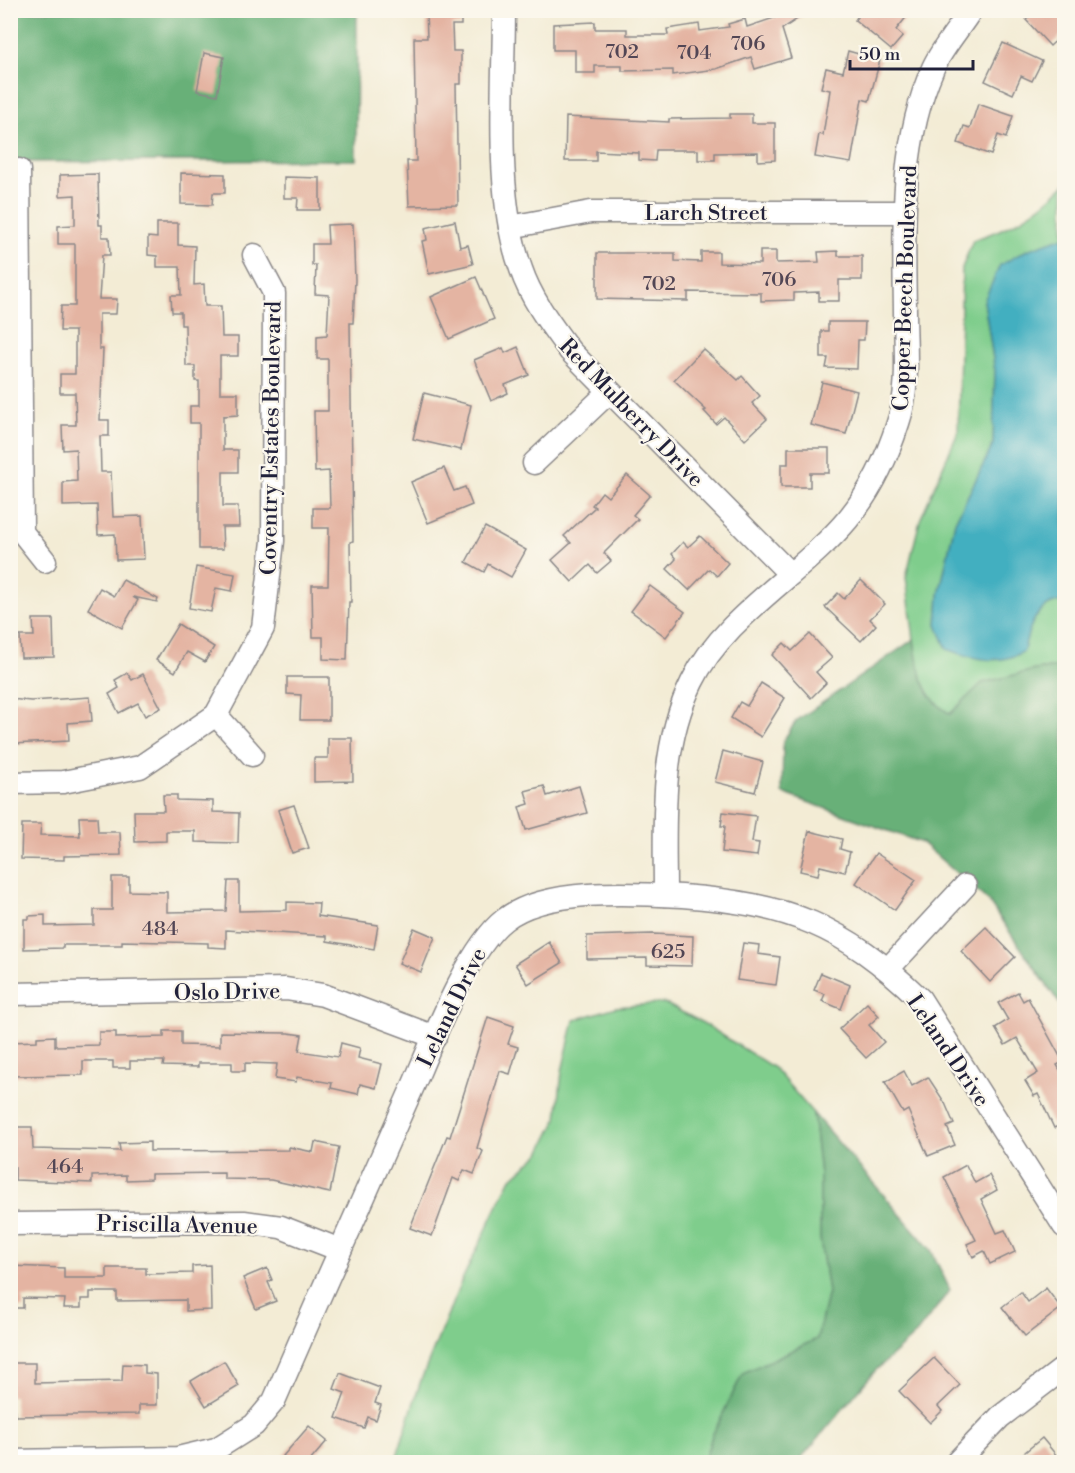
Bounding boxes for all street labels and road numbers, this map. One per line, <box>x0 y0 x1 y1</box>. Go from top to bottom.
street label: Copper Beech Boulevard <box>888 164 923 411</box>
street label: Larch Street <box>644 200 768 227</box>
street label: Coventry Estates Boulevard <box>256 300 287 575</box>
street label: Red Mulberry Drive <box>553 333 709 493</box>
street label: Leland Drive <box>412 944 493 1072</box>
street label: Oslo Drive <box>174 978 280 1007</box>
street label: Leland Drive <box>900 990 995 1112</box>
street label: Priscilla Avenue <box>96 1211 258 1240</box>

